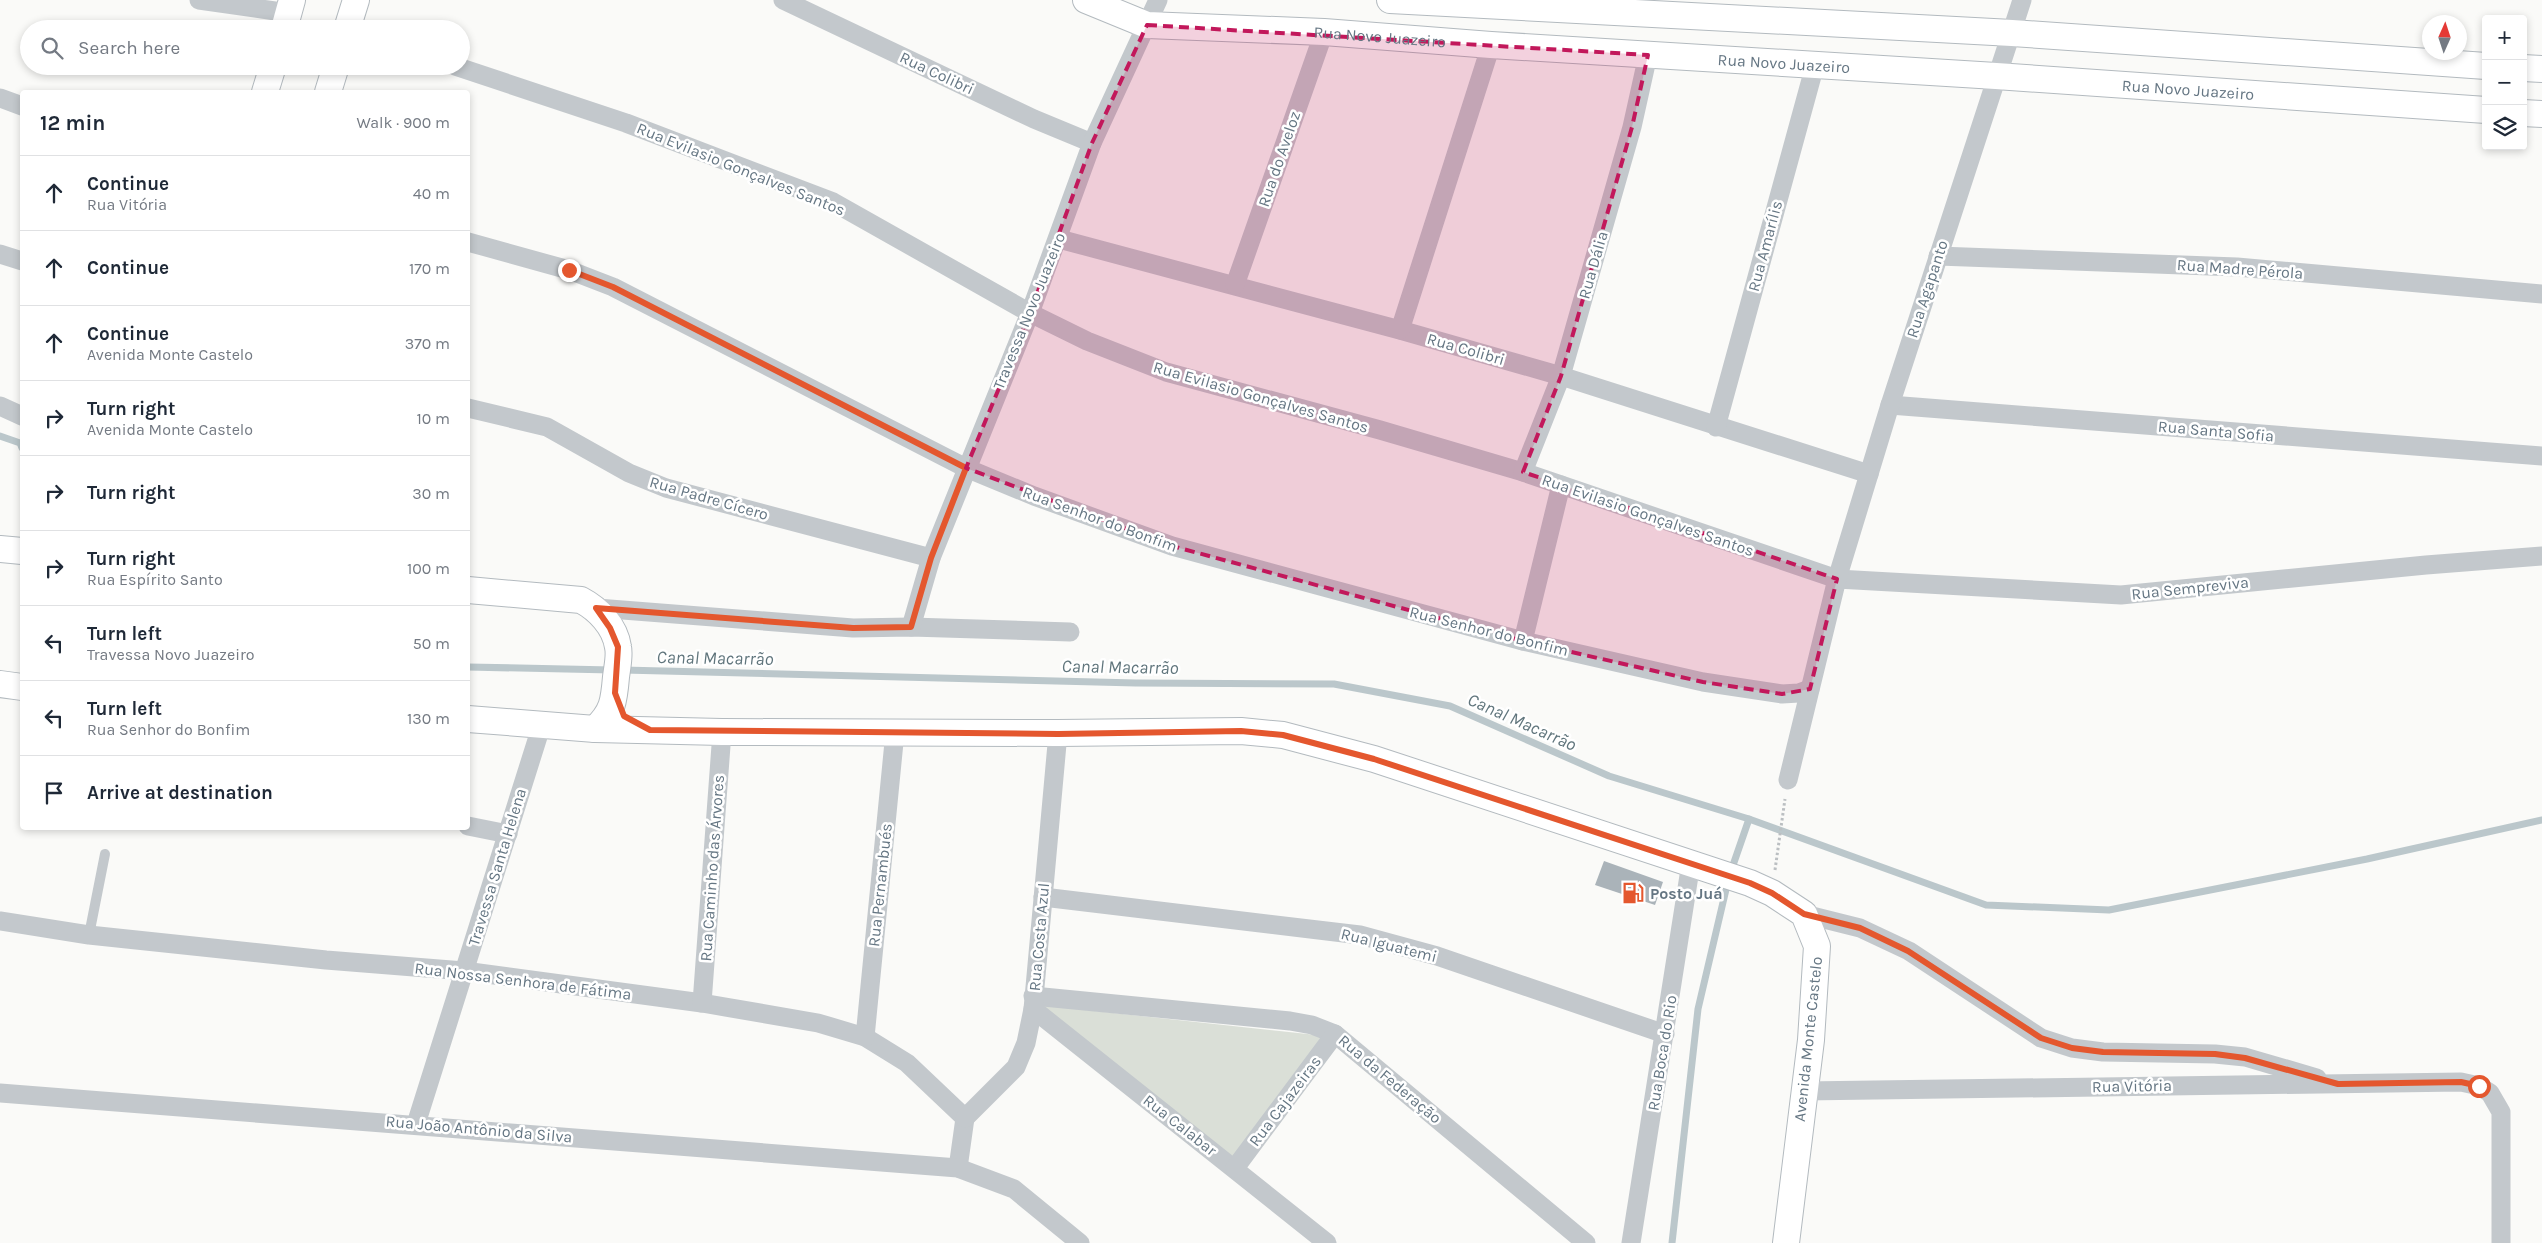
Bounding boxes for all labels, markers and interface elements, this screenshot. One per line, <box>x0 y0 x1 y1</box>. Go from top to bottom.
north arrow <box>2422 15 2467 60</box>
map controls <box>2482 15 2527 150</box>
button: + <box>2482 15 2527 60</box>
search box <box>20 20 470 75</box>
street label: Rua Novo Juazeiro <box>1313 22 1447 51</box>
icon: search <box>38 34 66 62</box>
text: Search here <box>78 37 180 59</box>
street label: Rua Colibri <box>897 47 977 99</box>
street label: Rua Novo Juazeiro <box>1717 49 1851 77</box>
button: − <box>2482 60 2527 105</box>
street label: Rua Novo Juazeiro <box>2121 75 2255 103</box>
button: layers <box>2482 105 2527 150</box>
street label: Rua do Aveloz <box>1254 109 1304 209</box>
text: 12 min <box>40 111 105 135</box>
text: Walk · 900 m <box>356 113 450 132</box>
street label: Rua Evilasio Gonçalves Santos <box>634 118 848 220</box>
text: Continue <box>87 173 169 195</box>
icon: ahead <box>40 179 68 207</box>
text: 40 m <box>413 184 450 203</box>
text: Rua Vitória <box>87 195 167 214</box>
street label: Rua Amarílis <box>1744 198 1786 294</box>
street label: Rua Dália <box>1574 229 1612 301</box>
street label: Travessa Novo Juazeiro <box>989 230 1069 392</box>
street label: Rua Agapanto <box>1902 238 1952 340</box>
icon: ahead <box>40 254 68 282</box>
street label: Rua Madre Pérola <box>2176 255 2304 283</box>
text: Continue <box>87 257 169 279</box>
text: 170 m <box>409 259 450 278</box>
route end <box>558 259 581 282</box>
text: Continue <box>87 323 169 345</box>
icon: ahead <box>40 329 68 357</box>
street label: Rua Colibri <box>1425 329 1507 369</box>
text: 370 m <box>405 334 450 353</box>
text: Avenida Monte Castelo <box>87 345 253 364</box>
street label: Rua Evilasio Gonçalves Santos <box>1151 357 1371 437</box>
text: Turn right <box>87 398 176 420</box>
icon: right <box>40 404 68 432</box>
text: 10 m <box>416 409 450 428</box>
street label: Rua Santa Sofia <box>2157 416 2275 446</box>
text: Avenida Monte Castelo <box>87 420 253 439</box>
street label: Rua Evilasio Gonçalves Santos <box>1540 470 1756 560</box>
street label: Rua Padre Cícero <box>647 472 771 524</box>
icon: right <box>40 479 68 507</box>
text: Turn right <box>87 482 176 504</box>
street label: Rua Senhor do Bonfim <box>1020 482 1180 556</box>
text: 30 m <box>412 484 450 503</box>
text: Turn right <box>87 548 176 570</box>
icon: right <box>40 554 68 582</box>
text: 100 m <box>407 559 450 578</box>
text: Rua Espírito Santo <box>87 570 223 589</box>
street label: Rua Sempreviva <box>2130 572 2250 604</box>
street label: Rua Senhor do Bonfim <box>1408 602 1570 660</box>
text: Turn left <box>87 623 162 645</box>
icon: left <box>40 629 68 657</box>
text: 50 m <box>413 634 450 653</box>
text: Travessa Novo Juazeiro <box>87 645 254 664</box>
water label: Canal Macarrão <box>656 646 774 670</box>
water label: Canal Macarrão <box>1061 655 1179 679</box>
water label: Canal Macarrão <box>1464 688 1580 756</box>
text: Turn left <box>87 698 162 720</box>
icon: left <box>40 704 68 732</box>
text: 130 m <box>407 709 450 728</box>
text: Rua Senhor do Bonfim <box>87 720 250 739</box>
street label: Rua Caminho das Árvores <box>696 774 728 962</box>
icon: arrive <box>40 779 68 807</box>
text: Arrive at destination <box>87 782 273 804</box>
street label: Travessa Santa Helena <box>464 786 530 948</box>
street label: Rua Pernambués <box>864 822 896 948</box>
fuel station icon: Posto Juá <box>1620 880 1646 906</box>
street label: Rua Costa Azul <box>1025 882 1053 992</box>
place label: Posto Juá <box>1650 884 1723 903</box>
street label: Rua Iguatemi <box>1339 924 1439 966</box>
street label: Avenida Monte Castelo <box>1790 955 1826 1123</box>
street label: Rua Nossa Senhora de Fátima <box>413 958 633 1004</box>
street label: Rua Boca do Rio <box>1643 994 1681 1112</box>
street label: Rua da Federação <box>1335 1030 1445 1128</box>
street label: Rua Cajazeiras <box>1245 1052 1325 1150</box>
route start <box>2468 1075 2491 1098</box>
street label: Rua Vitória <box>2092 1076 2172 1096</box>
street label: Rua Calabar <box>1139 1090 1221 1160</box>
street label: Rua João Antônio da Silva <box>385 1111 573 1147</box>

